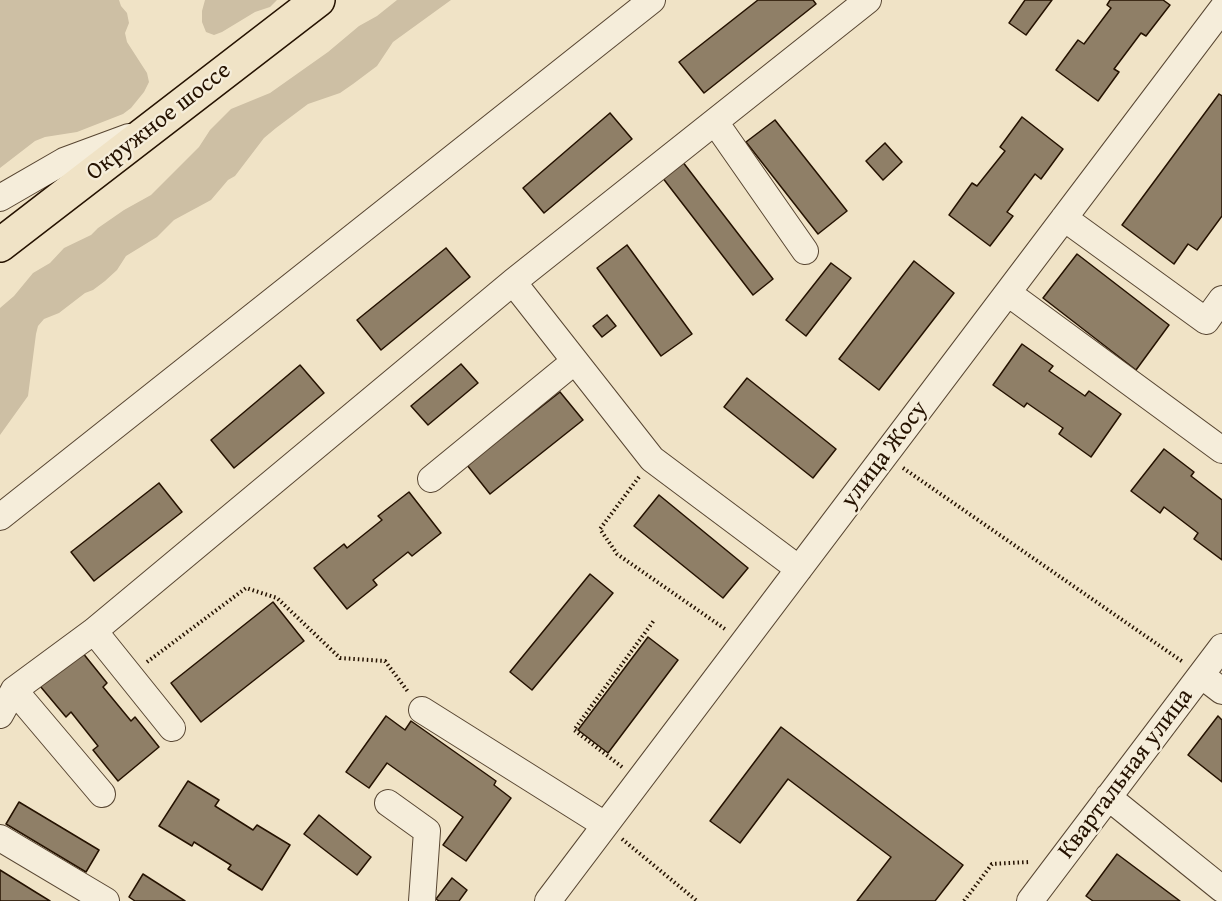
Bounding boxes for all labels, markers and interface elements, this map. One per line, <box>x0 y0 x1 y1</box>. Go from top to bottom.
street label: Окружное шоссе <box>81 57 237 187</box>
street label: улица Жосу <box>835 396 935 514</box>
street label: Квартальная улица <box>1053 683 1199 865</box>

